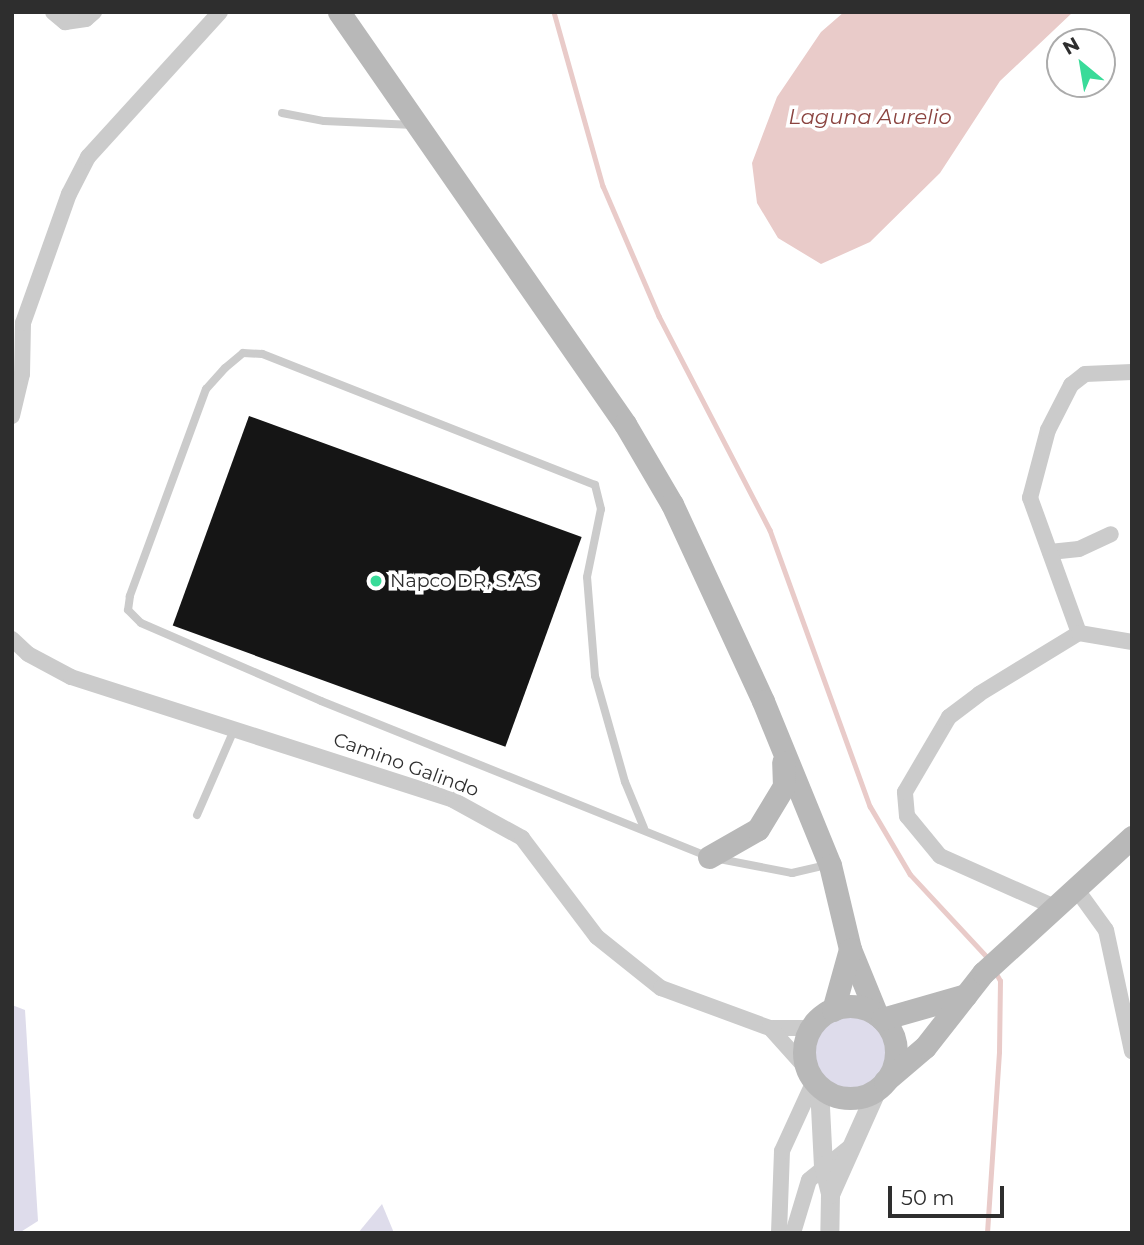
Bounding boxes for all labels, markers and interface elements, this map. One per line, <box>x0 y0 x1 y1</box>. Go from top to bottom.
north arrow <box>1046 28 1116 98</box>
text: N <box>1059 32 1084 60</box>
water label: Laguna Aurelio <box>788 104 952 130</box>
place label: Napco DR, S.AS <box>390 570 537 592</box>
marker: Napco DR, S.AS <box>368 573 384 589</box>
street label: Camino Galindo <box>330 728 482 802</box>
scale bar <box>892 1172 1007 1216</box>
text: 50 m <box>901 1185 955 1210</box>

